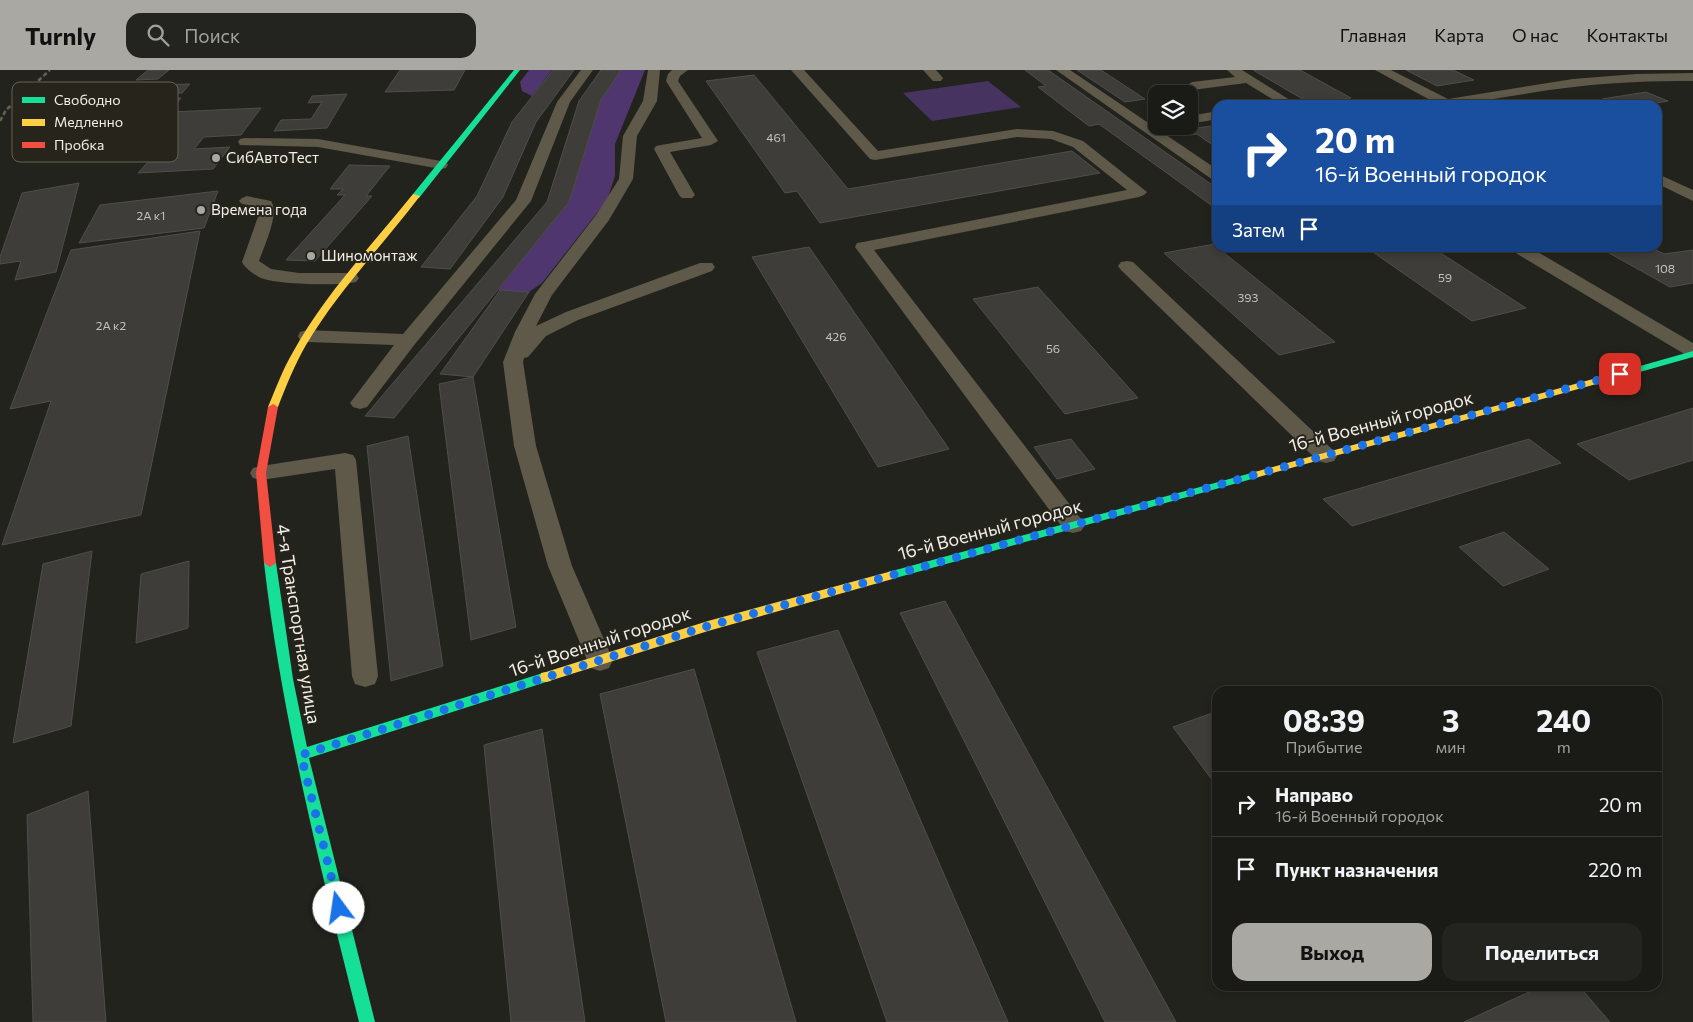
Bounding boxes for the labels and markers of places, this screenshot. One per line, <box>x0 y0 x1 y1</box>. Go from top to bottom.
place label: СибАвтоТест <box>226 148 319 166</box>
marker: СибАвтоТест <box>210 152 222 164</box>
place label: Времена года <box>211 200 307 218</box>
marker: Времена года <box>195 204 207 216</box>
place label: Шиномонтаж <box>321 246 418 264</box>
marker: Шиномонтаж <box>305 250 317 262</box>
pin <box>1599 353 1641 395</box>

